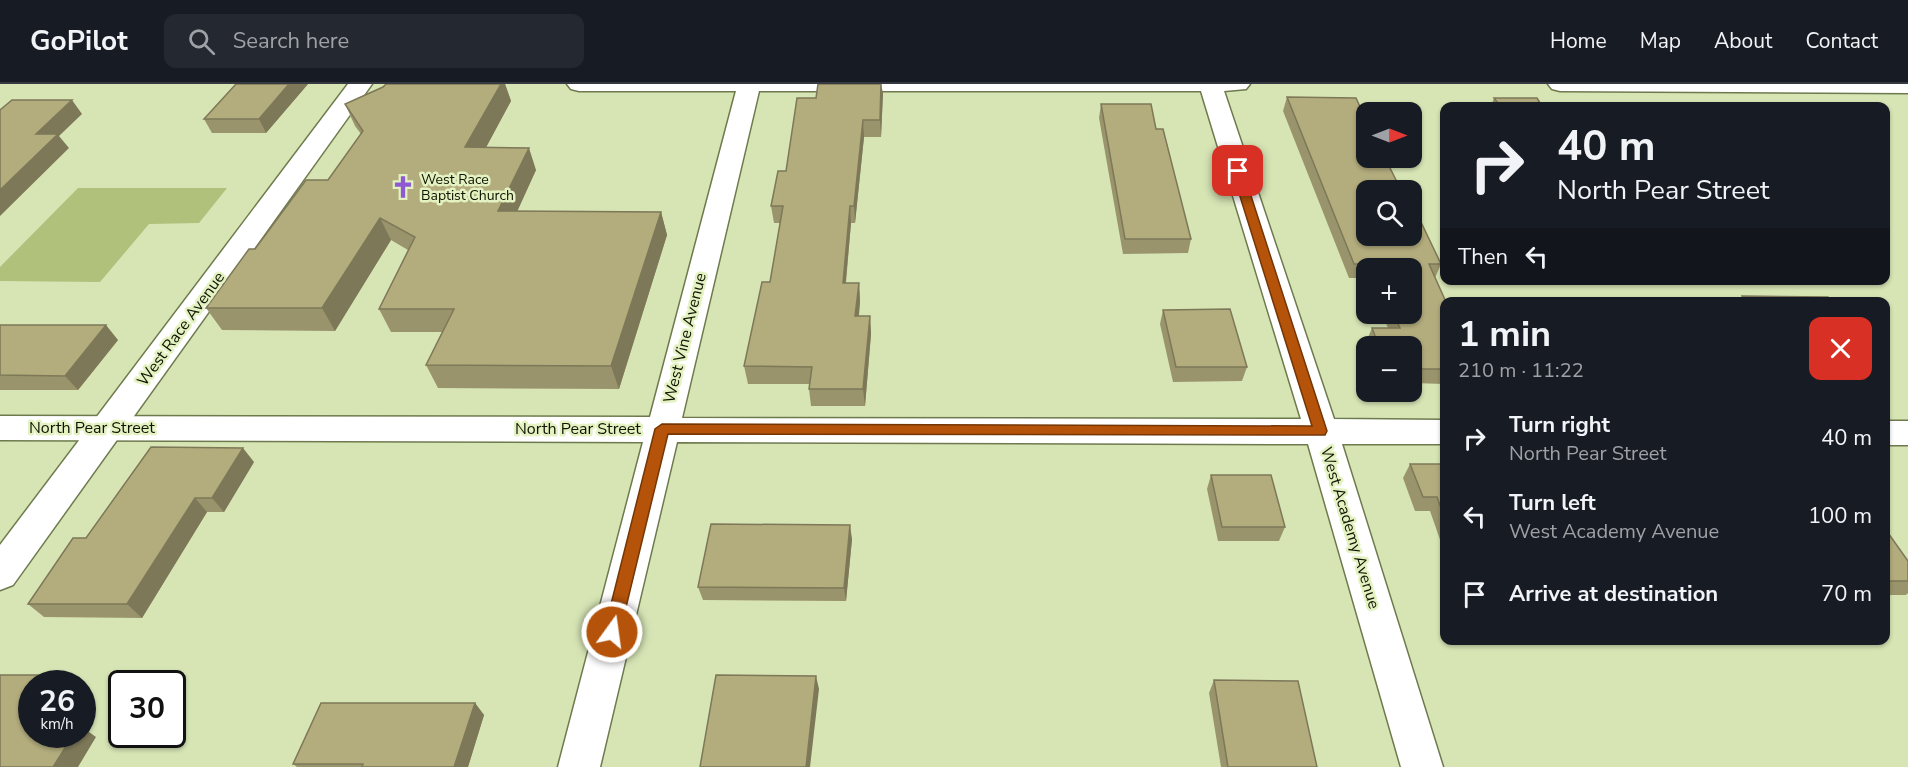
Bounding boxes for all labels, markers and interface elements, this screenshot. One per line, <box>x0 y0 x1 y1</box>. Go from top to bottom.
search box <box>164 14 584 68</box>
text: GoPilot <box>30 22 128 60</box>
icon: search <box>185 25 218 58</box>
text: Search here <box>233 26 349 56</box>
text: Home <box>1550 27 1607 55</box>
text: Map <box>1640 27 1681 55</box>
text: About <box>1714 27 1772 55</box>
text: Contact <box>1805 27 1878 55</box>
north arrow <box>1356 102 1422 168</box>
map controls <box>1356 102 1422 402</box>
text: 40 m <box>1557 118 1656 175</box>
icon: right <box>1458 126 1536 204</box>
pin <box>1212 145 1263 196</box>
icon: arrive <box>1221 154 1254 187</box>
place label: West Race Baptist Church <box>421 170 514 205</box>
text: North Pear Street <box>1557 172 1770 209</box>
church icon: West Race Baptist Church <box>390 174 416 200</box>
button: search <box>1356 180 1422 246</box>
icon: left <box>1520 240 1553 273</box>
text: Then <box>1458 242 1508 272</box>
button: + <box>1356 258 1422 324</box>
street label: West Race Avenue <box>132 268 230 390</box>
street label: West Vine Avenue <box>658 271 712 405</box>
text: 1 min <box>1458 310 1551 359</box>
button: close <box>1809 317 1872 380</box>
button: − <box>1356 336 1422 402</box>
text: 210 m · 11:22 <box>1458 357 1584 384</box>
text: Turn right <box>1509 410 1610 440</box>
street label: North Pear Street <box>29 417 155 439</box>
street label: North Pear Street <box>515 418 641 440</box>
icon: right <box>1458 422 1491 455</box>
text: 40 m <box>1821 423 1872 453</box>
text: North Pear Street <box>1509 440 1666 467</box>
street label: West Academy Avenue <box>1315 444 1385 612</box>
text: Turn left <box>1509 488 1596 518</box>
icon: left <box>1458 500 1491 533</box>
text: 100 m <box>1808 501 1872 531</box>
text: West Academy Avenue <box>1509 518 1719 545</box>
icon: arrive <box>1458 578 1491 611</box>
text: Arrive at destination <box>1509 579 1718 609</box>
text: 70 m <box>1821 579 1872 609</box>
position arrow <box>580 600 644 664</box>
speed limit sign: 30 <box>108 670 186 748</box>
text: 26 <box>39 681 75 722</box>
text: km/h <box>40 714 74 734</box>

